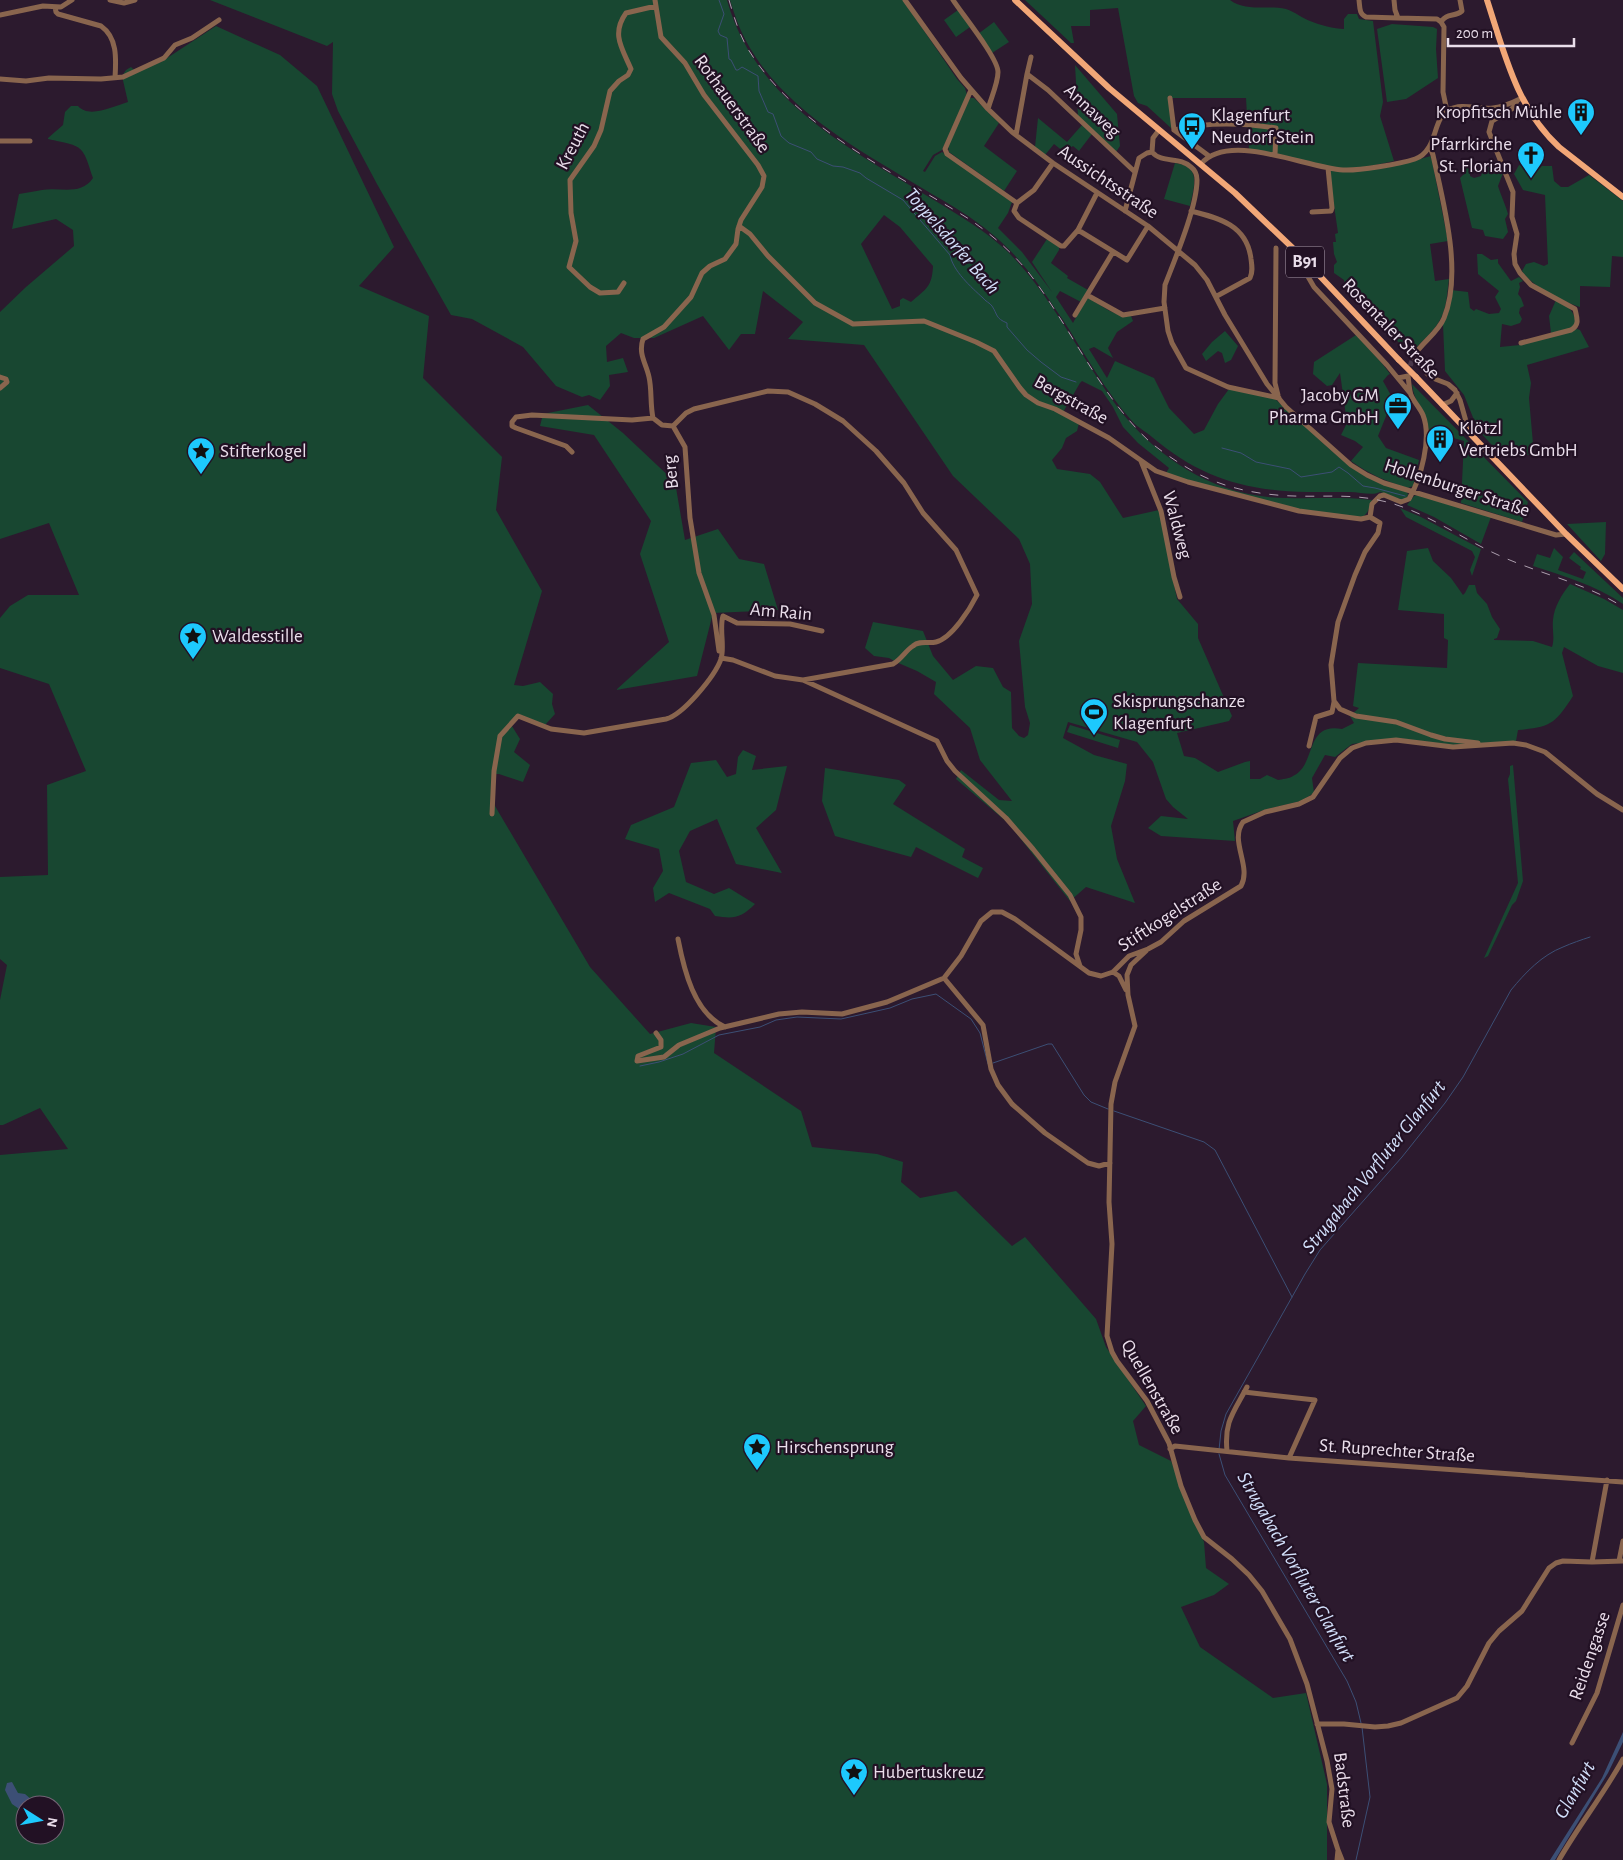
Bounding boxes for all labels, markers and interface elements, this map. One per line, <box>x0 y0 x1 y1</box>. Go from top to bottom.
scale bar <box>1448 15 1574 47</box>
text: 200 m <box>1456 26 1493 41</box>
street label: Rothauerstraße <box>690 52 774 156</box>
street label: Annaweg <box>1060 80 1124 142</box>
building icon: Kropfitsch Mühle <box>1566 97 1596 136</box>
place label: Kropfitsch Mühle <box>1435 103 1562 122</box>
place label: Klagenfurt Neudorf Stein <box>1211 106 1314 147</box>
bus stop icon: Klagenfurt Neudorf Stein <box>1177 111 1207 150</box>
street label: Kreuth <box>553 119 593 173</box>
place label: Pfarrkirche St. Florian <box>1430 135 1512 176</box>
church icon: Pfarrkirche St. Florian <box>1516 140 1546 179</box>
street label: Aussichtsstraße <box>1054 142 1162 222</box>
water label: Toppelsdorfer Bach <box>901 184 1003 298</box>
road number: B91 <box>1286 246 1324 278</box>
street label: Rosentaler Straße <box>1339 275 1443 383</box>
street label: Bergstraße <box>1031 372 1111 428</box>
place label: Jacoby GM Pharma GmbH <box>1269 386 1379 427</box>
office icon: Jacoby GM Pharma GmbH <box>1383 391 1413 430</box>
place label: Klötzl Vertriebs GmbH <box>1459 419 1578 460</box>
building icon: Klötzl Vertriebs GmbH <box>1425 424 1455 463</box>
place icon: Stifterkogel <box>186 436 216 475</box>
place label: Stifterkogel <box>220 442 307 461</box>
street label: Berg <box>660 453 682 490</box>
street label: Hollenburger Straße <box>1382 456 1532 520</box>
street label: Waldweg <box>1159 489 1195 562</box>
street label: Am Rain <box>749 600 813 624</box>
place icon: Waldesstille <box>178 621 208 660</box>
place label: Waldesstille <box>212 627 303 646</box>
place label: Skisprungschanze Klagenfurt <box>1113 692 1245 733</box>
sports icon: Skisprungschanze Klagenfurt <box>1079 697 1109 736</box>
street label: Stiftkogelstraße <box>1115 875 1225 955</box>
water label: Strugabach Vorfluter Glanfurt <box>1298 1077 1450 1257</box>
street label: Quellenstraße <box>1117 1337 1187 1437</box>
place icon: Hirschensprung <box>742 1432 772 1471</box>
street label: St. Ruprechter Straße <box>1318 1436 1476 1466</box>
place label: Hirschensprung <box>776 1438 894 1457</box>
water label: Strugabach Vorfluter Glanfurt <box>1233 1469 1359 1666</box>
street label: Reidengasse <box>1566 1609 1614 1703</box>
street label: Badstraße <box>1330 1751 1358 1829</box>
place icon: Hubertuskreuz <box>839 1757 869 1796</box>
water label: Glanfurt <box>1551 1758 1599 1822</box>
place label: Hubertuskreuz <box>873 1763 984 1782</box>
north arrow <box>15 1795 65 1845</box>
text: N <box>44 1816 60 1828</box>

